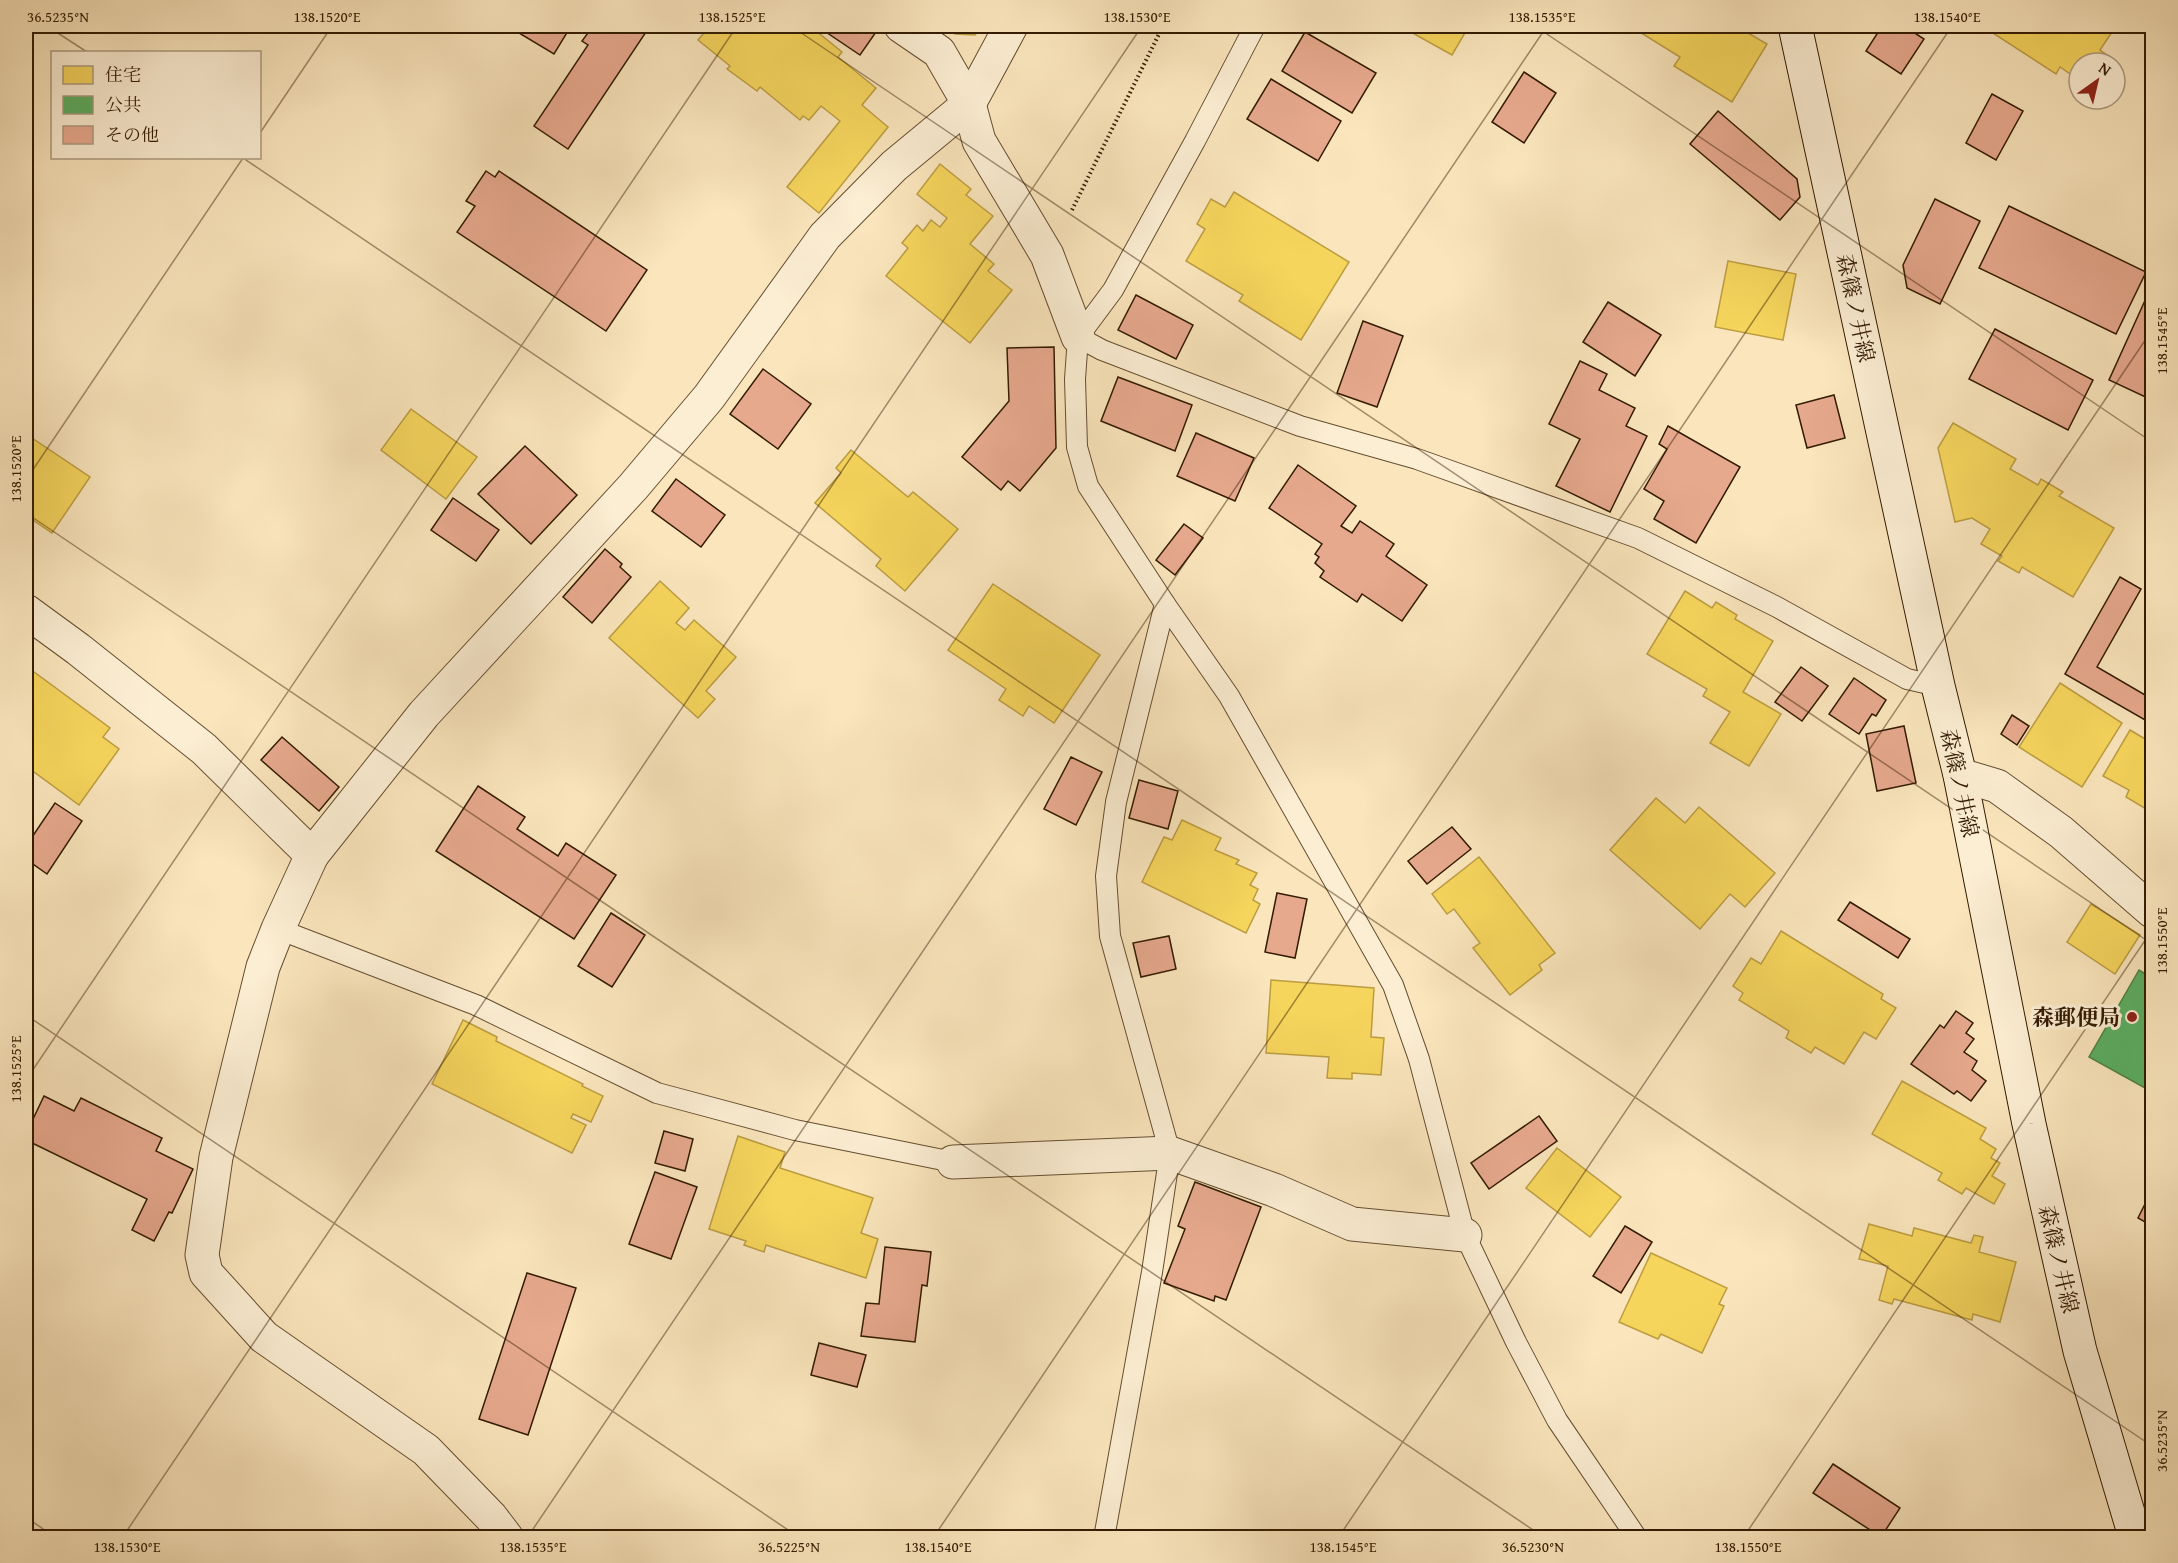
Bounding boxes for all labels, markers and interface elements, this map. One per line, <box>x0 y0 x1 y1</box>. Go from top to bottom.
text: 36.5235°N <box>27 6 89 27</box>
text: 138.1520°E <box>293 6 361 27</box>
text: 138.1525°E <box>698 6 766 27</box>
text: 138.1530°E <box>1103 6 1171 27</box>
text: 138.1535°E <box>1508 6 1576 27</box>
text: 138.1540°E <box>1913 6 1981 27</box>
legend <box>51 51 261 159</box>
north arrow <box>2067 51 2127 111</box>
text: N <box>2094 56 2117 82</box>
text: 住宅 <box>105 61 141 88</box>
text: 公共 <box>105 91 141 118</box>
text: その他 <box>105 121 159 148</box>
street label: 森篠ノ井線 <box>1829 251 1883 365</box>
text: 138.1545°E <box>2151 307 2172 375</box>
text: 138.1520°E <box>5 435 26 503</box>
street label: 森篠ノ井線 <box>1933 726 1987 840</box>
text: 138.1550°E <box>2151 907 2172 975</box>
place label: 森郵便局 <box>2032 1001 2120 1033</box>
marker: 森郵便局 <box>2125 1010 2139 1024</box>
text: 138.1525°E <box>5 1035 26 1103</box>
street label: 森篠ノ井線 <box>2031 1202 2087 1316</box>
text: 36.5235°N <box>2151 1410 2172 1472</box>
text: 138.1530°E <box>93 1536 161 1557</box>
text: 138.1535°E <box>499 1536 567 1557</box>
text: 36.5225°N <box>758 1536 820 1557</box>
text: 138.1540°E <box>904 1536 972 1557</box>
text: 138.1545°E <box>1309 1536 1377 1557</box>
text: 36.5230°N <box>1502 1536 1564 1557</box>
text: 138.1550°E <box>1714 1536 1782 1557</box>

